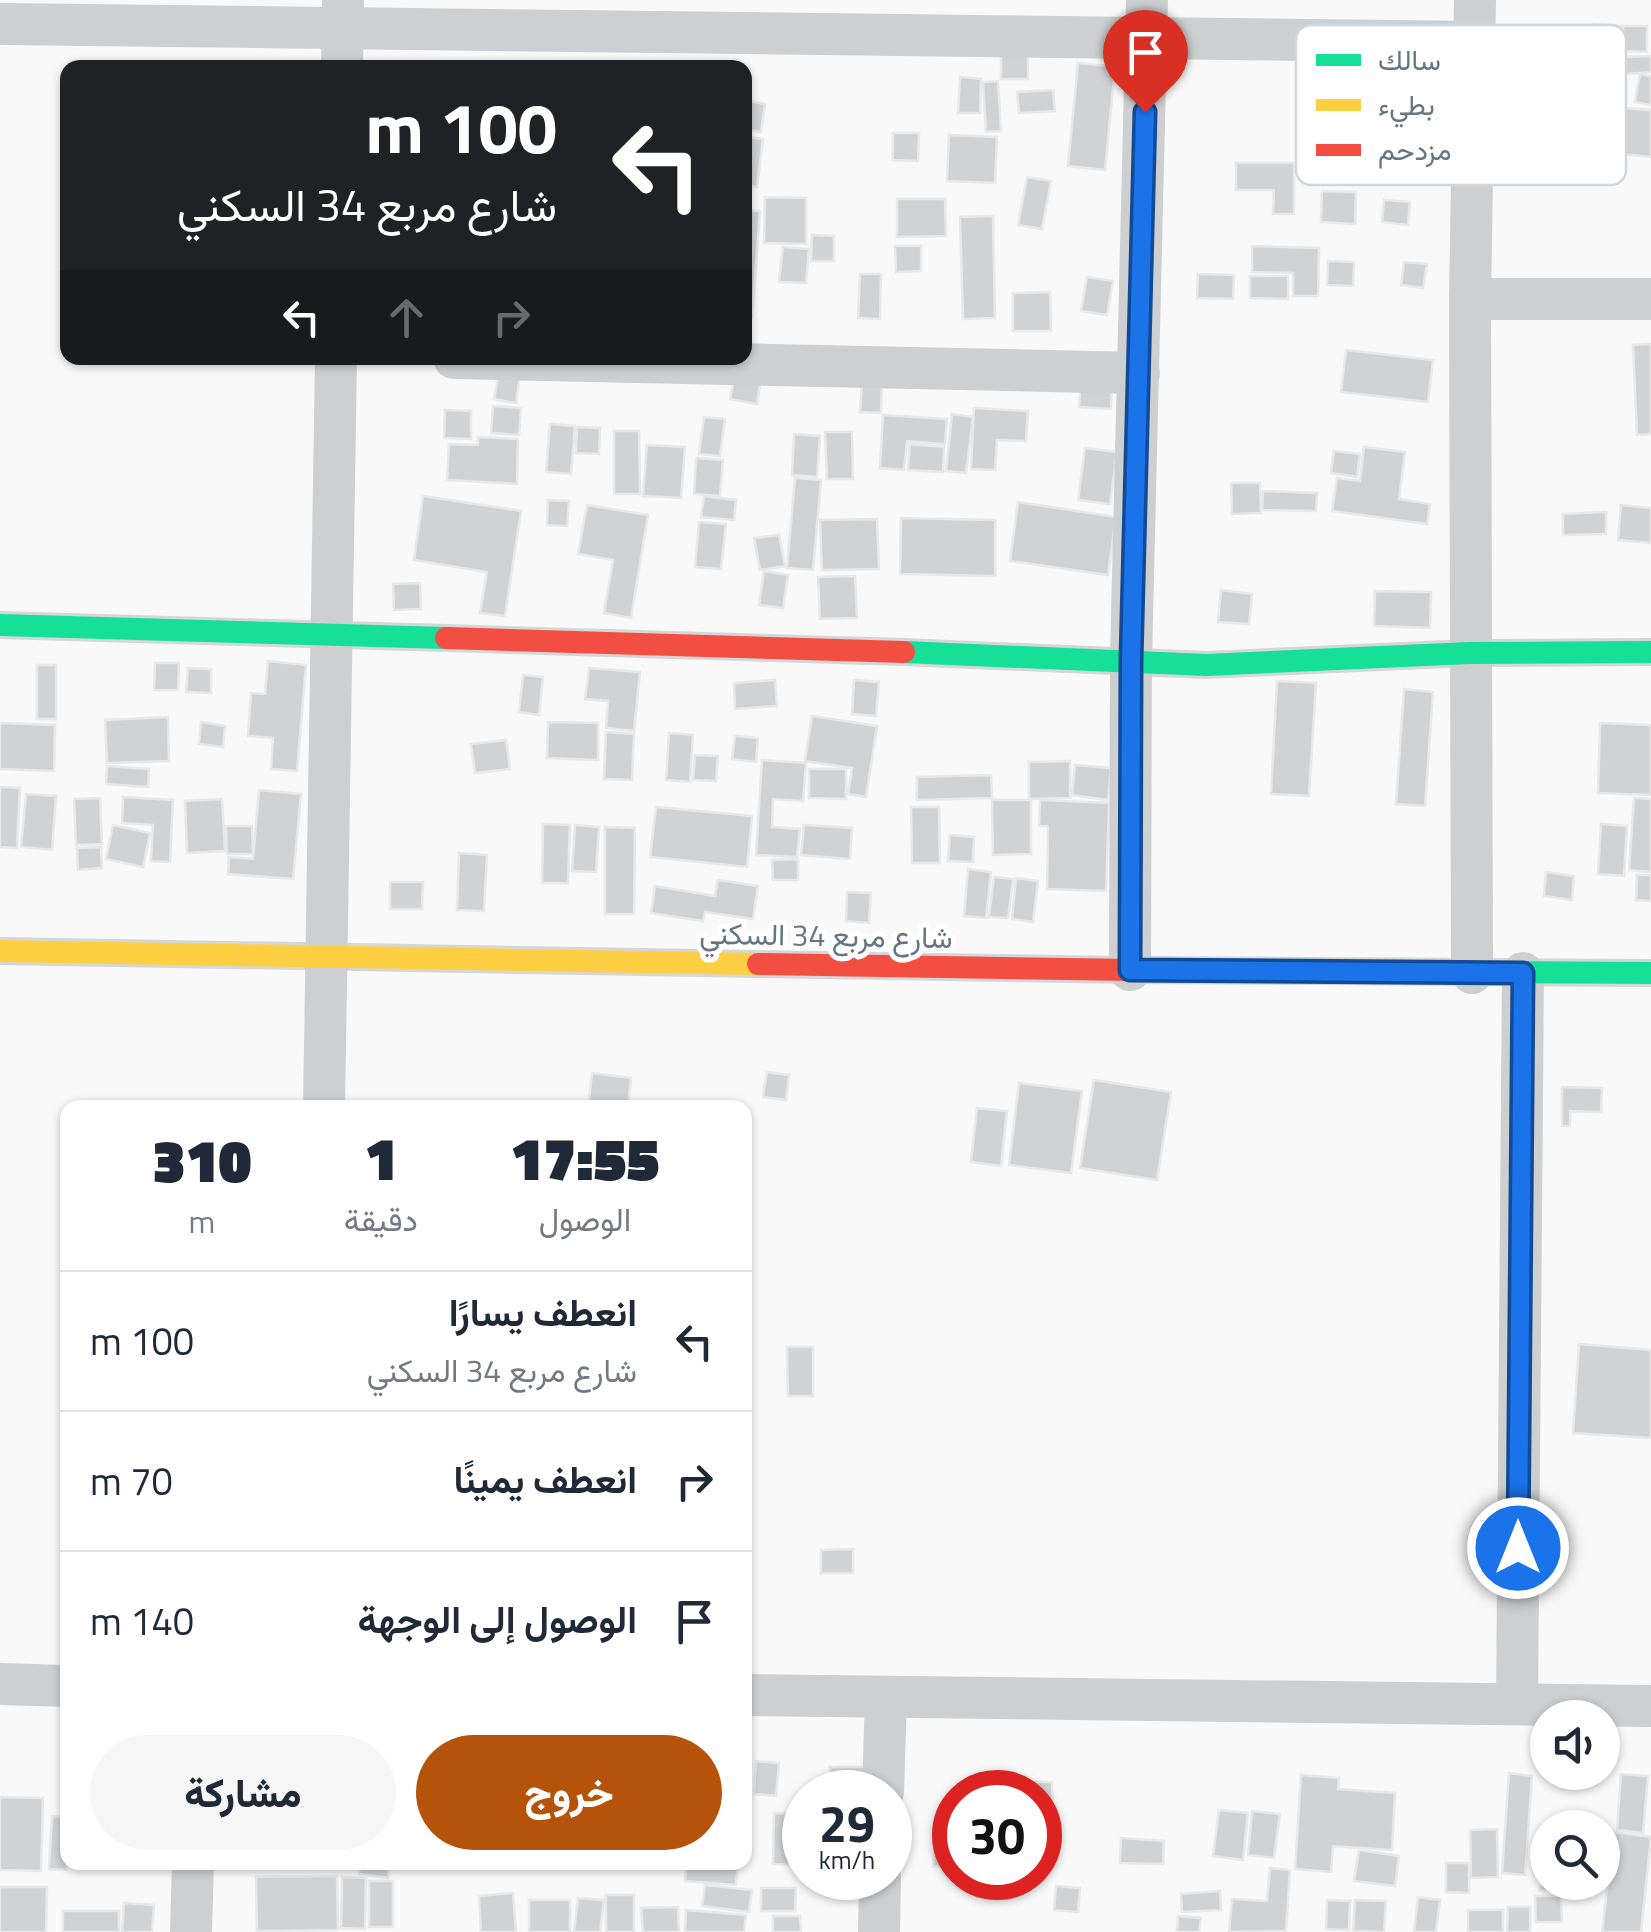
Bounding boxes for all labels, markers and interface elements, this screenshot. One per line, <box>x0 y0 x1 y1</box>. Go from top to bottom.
pin <box>1103 10 1188 113</box>
icon: arrive <box>1118 25 1173 80</box>
legend <box>1296 25 1626 185</box>
text: سالك <box>1378 38 1441 81</box>
text: 100 m <box>365 74 557 180</box>
text: بطيء <box>1378 83 1435 128</box>
icon: left <box>592 100 722 230</box>
text: مزدحم <box>1378 128 1451 171</box>
text: شارع مربع 34 السكني <box>177 170 557 238</box>
icon: left <box>274 290 329 345</box>
icon: ahead <box>379 290 434 345</box>
icon: right <box>484 290 539 345</box>
street label: شارع مربع 34 السكني <box>699 910 953 962</box>
text: 1 <box>364 1112 397 1203</box>
text: 17:55 <box>510 1112 660 1203</box>
text: 310 <box>152 1114 251 1205</box>
text: دقيقة <box>344 1195 418 1243</box>
text: الوصول <box>539 1195 631 1243</box>
text: m <box>189 1197 215 1245</box>
text: انعطف يسارًا <box>449 1283 637 1341</box>
text: 100 m <box>90 1312 194 1370</box>
icon: left <box>667 1314 722 1369</box>
text: شارع مربع 34 السكني <box>367 1346 637 1394</box>
text: انعطف يمينًا <box>454 1450 637 1508</box>
text: 70 m <box>90 1452 173 1510</box>
icon: right <box>667 1454 722 1509</box>
position arrow <box>1466 1496 1570 1600</box>
text: الوصول إلى الوجهة <box>358 1590 637 1648</box>
text: 140 m <box>90 1592 194 1650</box>
icon: arrive <box>667 1594 722 1649</box>
map controls <box>1530 1700 1620 1900</box>
button: sound <box>1530 1700 1620 1790</box>
button: مشاركة <box>90 1735 396 1850</box>
button: خروج <box>416 1735 722 1850</box>
speed limit sign: 30 <box>932 1770 1062 1900</box>
text: 29 <box>819 1785 875 1861</box>
button: search <box>1530 1810 1620 1900</box>
text: km/h <box>819 1841 875 1879</box>

